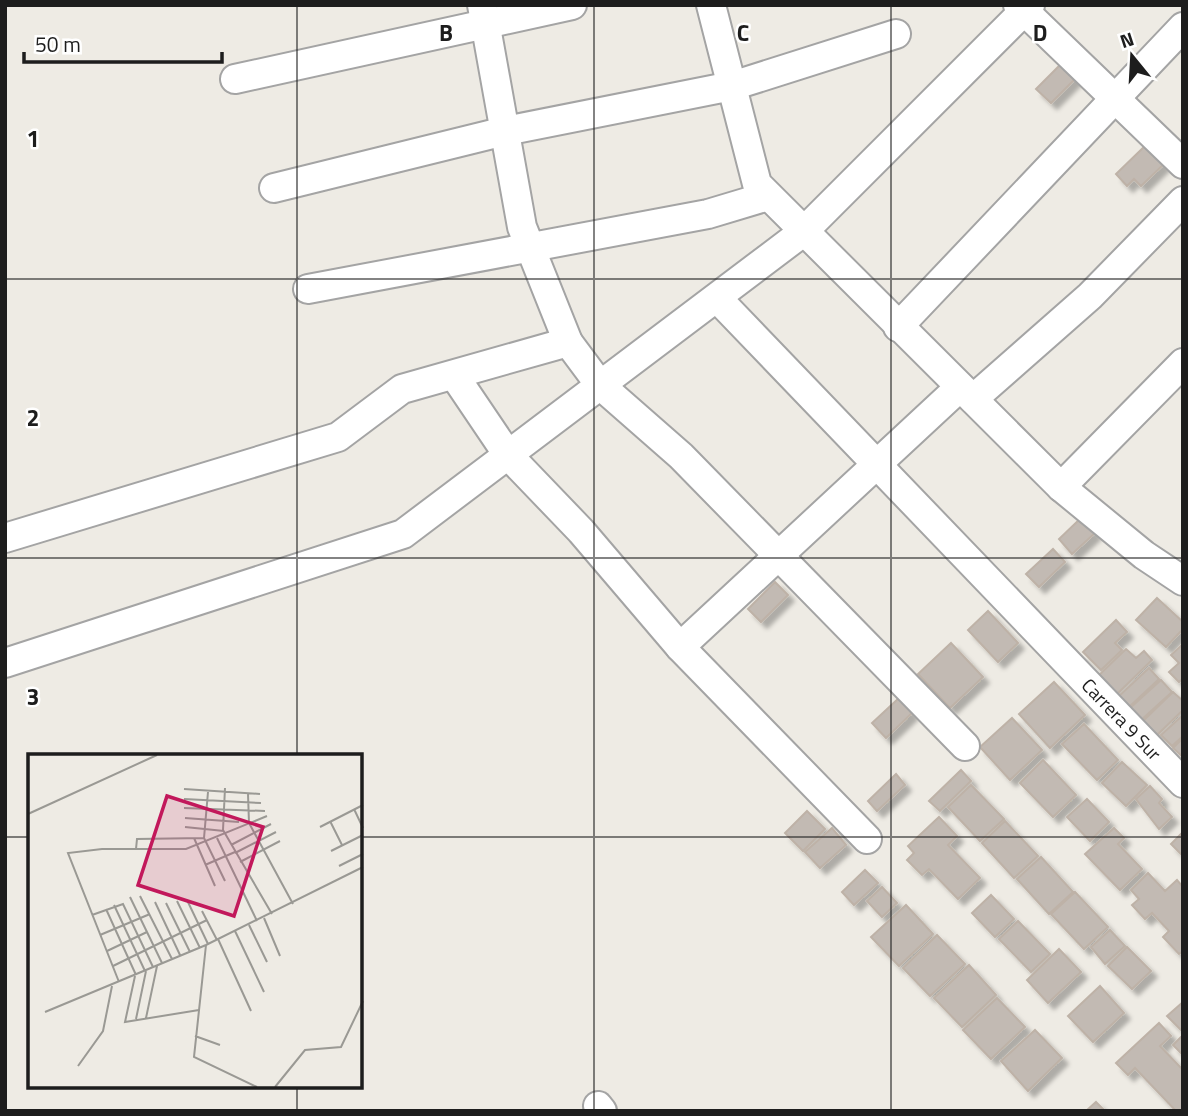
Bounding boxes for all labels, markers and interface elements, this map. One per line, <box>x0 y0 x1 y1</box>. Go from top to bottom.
text: B <box>439 15 453 50</box>
text: C <box>737 15 749 50</box>
text: D <box>1033 15 1047 50</box>
scale bar <box>24 21 222 65</box>
north arrow <box>1097 21 1167 91</box>
text: N <box>1116 24 1137 55</box>
text: 50 m <box>35 28 81 60</box>
text: 1 <box>27 121 39 156</box>
text: 2 <box>27 400 39 435</box>
street label: Carrera 9 Sur <box>1075 671 1169 767</box>
text: 3 <box>27 679 39 714</box>
inset map <box>28 754 362 1088</box>

